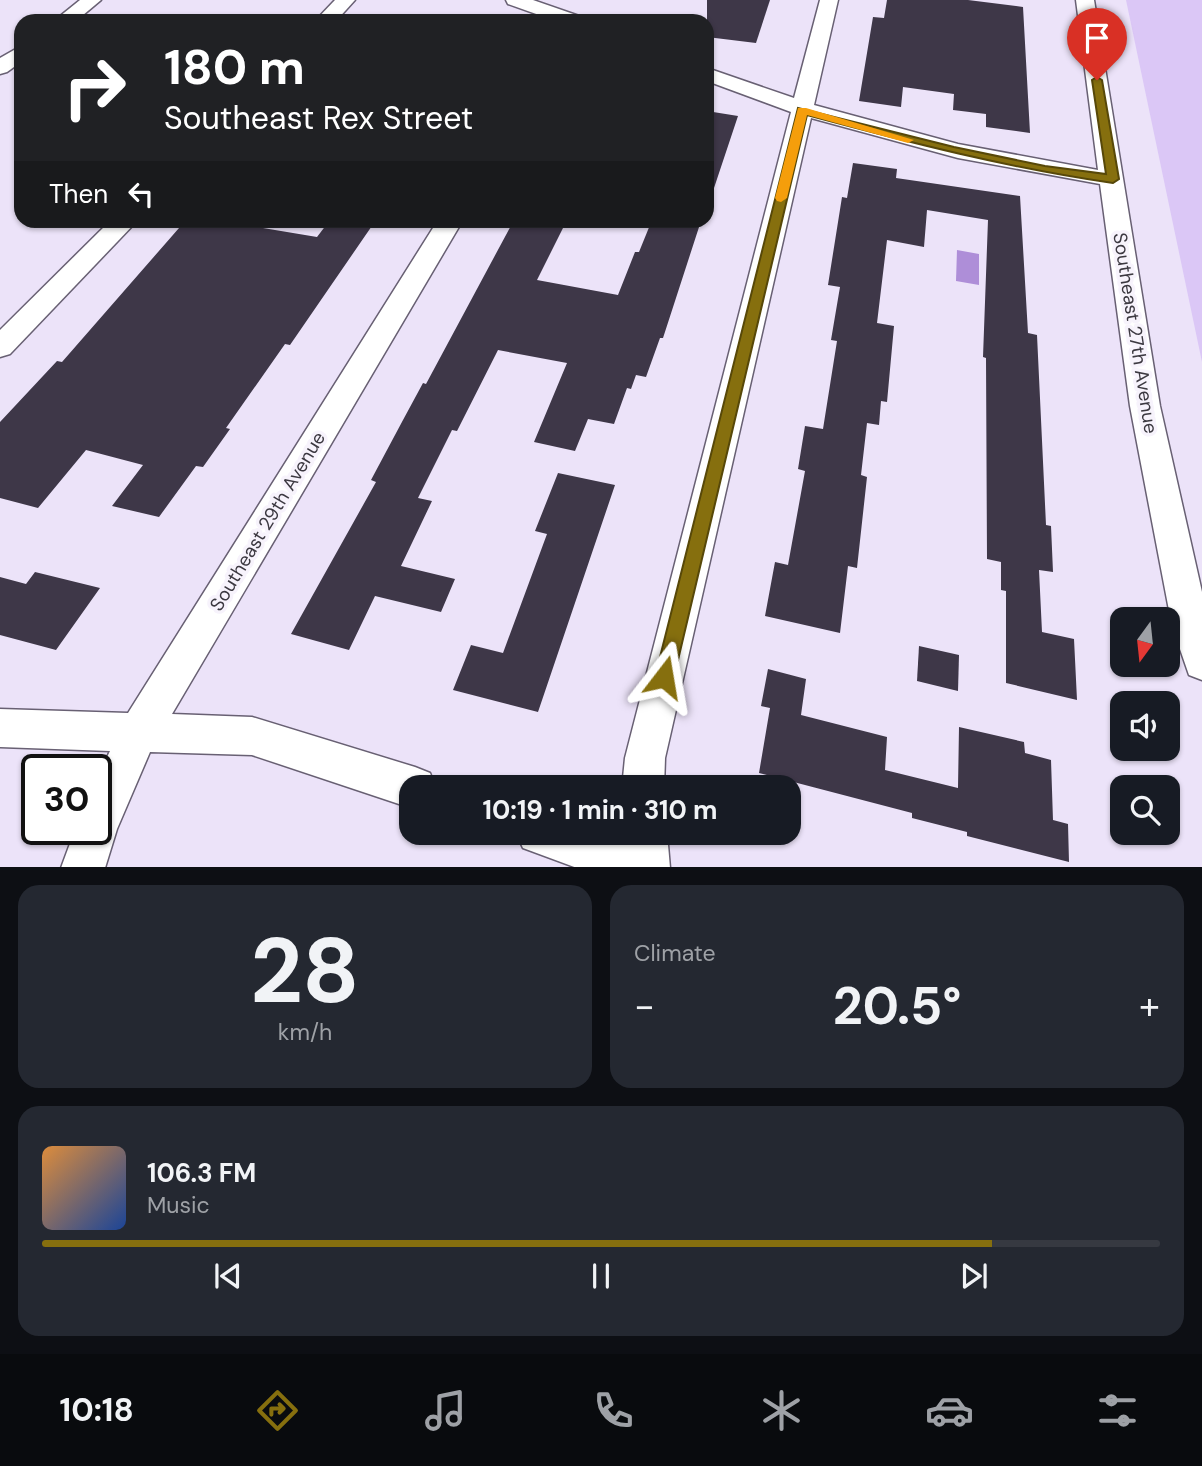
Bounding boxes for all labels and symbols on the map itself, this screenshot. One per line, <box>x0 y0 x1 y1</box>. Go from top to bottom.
pin <box>1067 8 1127 80</box>
street label: Southeast 27th Avenue <box>1107 231 1164 435</box>
street label: Southeast 29th Avenue <box>204 427 331 616</box>
north arrow <box>1110 607 1180 677</box>
position arrow <box>627 640 701 714</box>
speed limit sign: 30 <box>21 754 112 845</box>

